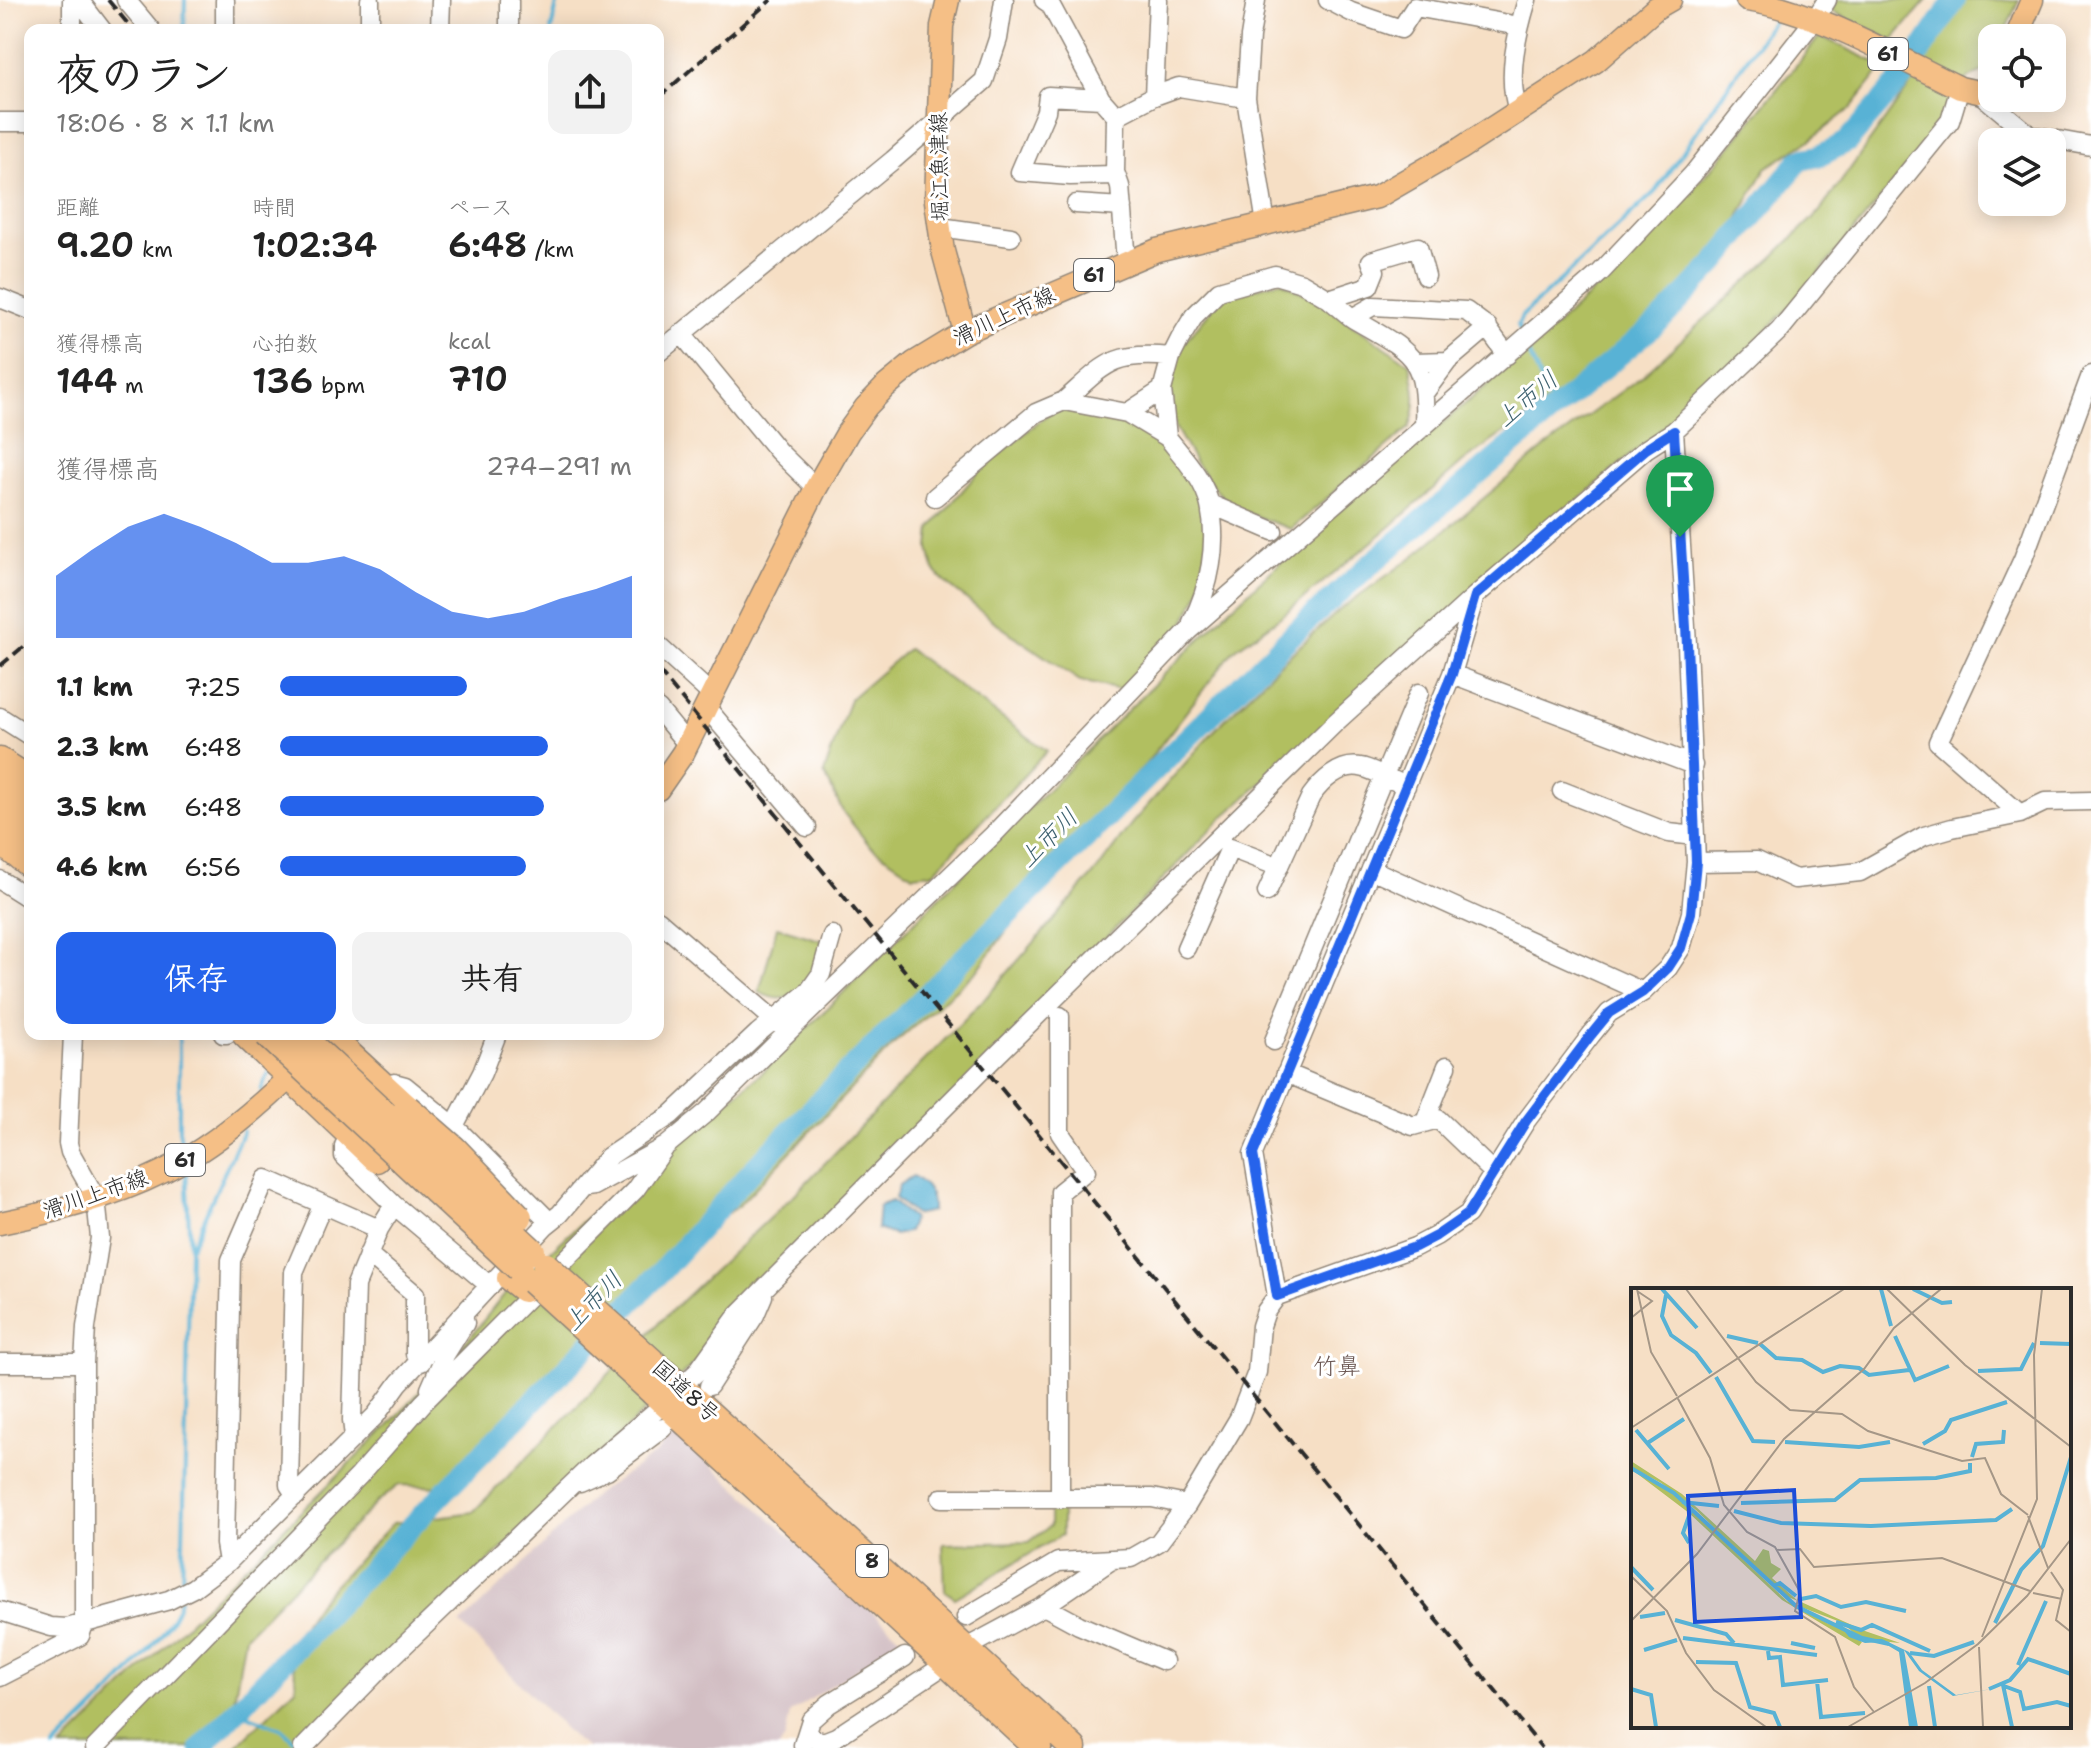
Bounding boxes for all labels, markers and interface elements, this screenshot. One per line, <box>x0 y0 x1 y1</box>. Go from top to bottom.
map controls <box>1978 24 2066 216</box>
button: locate <box>1978 24 2066 112</box>
road number: 61 <box>1868 38 1908 70</box>
text: 夜のラン <box>56 45 232 104</box>
button: share <box>548 50 632 134</box>
text: 18:06 · 8 × 1.1 km <box>56 105 275 140</box>
street label: 堀江魚津線 <box>924 112 954 222</box>
button: layers <box>1978 128 2066 216</box>
text: 距離 <box>56 193 100 222</box>
text: 時間 <box>252 193 296 222</box>
text: ペース <box>448 193 513 222</box>
text: 9.20 <box>56 222 134 268</box>
text: 1:02:34 <box>252 222 377 268</box>
text: 6:48 <box>448 222 527 268</box>
text: km <box>134 235 173 264</box>
text: /km <box>527 235 574 264</box>
road number: 61 <box>1074 259 1114 291</box>
street label: 滑川上市線 <box>948 280 1060 352</box>
text: kcal <box>448 327 491 356</box>
text: 獲得標高 <box>56 329 144 358</box>
text: 心拍数 <box>252 329 318 358</box>
text: 710 <box>448 356 508 402</box>
text: 144 <box>56 358 117 404</box>
text: 136 <box>252 358 313 404</box>
water label: 上市川 <box>1489 364 1565 434</box>
text: m <box>117 371 144 400</box>
text: bpm <box>313 371 365 400</box>
text: 274–291 m <box>486 448 632 483</box>
text: 獲得標高 <box>56 451 160 486</box>
pin <box>1646 455 1714 537</box>
icon: arrive <box>1658 467 1702 511</box>
text: 1.1 km <box>56 669 133 704</box>
text: 7:25 <box>184 669 241 704</box>
text: 2.3 km <box>56 729 149 764</box>
text: 6:48 <box>184 729 243 764</box>
text: 3.5 km <box>56 789 147 824</box>
text: 6:48 <box>184 789 243 824</box>
water label: 上市川 <box>1011 801 1085 875</box>
text: 4.6 km <box>56 849 147 884</box>
text: 6:56 <box>184 849 242 884</box>
button: 保存 <box>56 932 336 1024</box>
button: 共有 <box>352 932 632 1024</box>
road number: 61 <box>165 1144 205 1176</box>
street label: 滑川上市線 <box>38 1162 152 1226</box>
water label: 上市川 <box>556 1264 630 1338</box>
inset map <box>1631 1288 2071 1728</box>
district label: 竹鼻 <box>1313 1350 1361 1382</box>
street label: 国道8号 <box>646 1353 726 1429</box>
road number: 8 <box>856 1545 888 1577</box>

